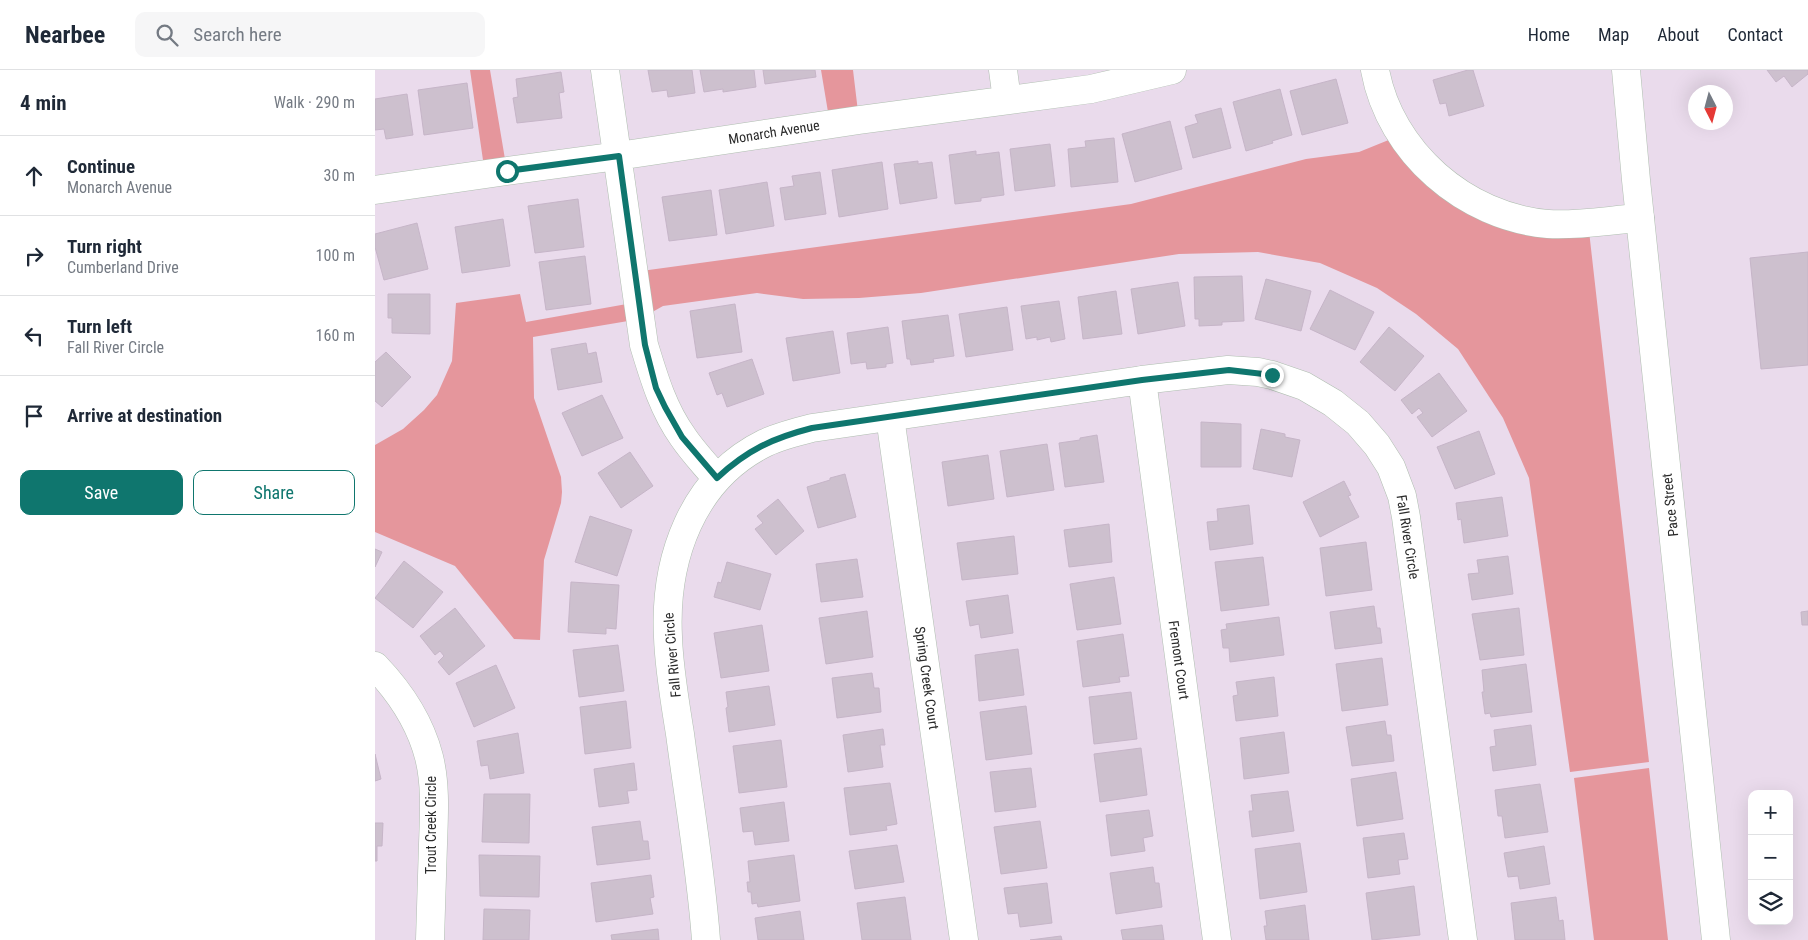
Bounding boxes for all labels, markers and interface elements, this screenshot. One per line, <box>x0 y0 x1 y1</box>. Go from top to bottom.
search box <box>135 12 485 57</box>
text: Nearbee <box>25 21 105 49</box>
icon: search <box>153 21 181 49</box>
text: Search here <box>193 23 282 46</box>
text: Home <box>1528 24 1570 45</box>
text: Map <box>1598 24 1629 45</box>
text: About <box>1657 24 1699 45</box>
text: Contact <box>1727 24 1783 45</box>
north arrow <box>1688 85 1733 130</box>
text: 4 min <box>20 91 67 115</box>
text: Walk · 290 m <box>274 93 355 112</box>
street label: Monarch Avenue <box>727 117 821 147</box>
text: Continue <box>67 155 135 178</box>
route start <box>496 160 519 183</box>
icon: ahead <box>20 162 48 190</box>
text: 30 m <box>323 166 355 185</box>
text: Monarch Avenue <box>67 178 172 197</box>
text: Turn right <box>67 235 142 258</box>
icon: right <box>20 242 48 270</box>
text: 100 m <box>316 246 355 265</box>
text: Cumberland Drive <box>67 258 179 277</box>
text: Turn left <box>67 315 132 338</box>
icon: left <box>20 322 48 350</box>
text: 160 m <box>316 326 355 345</box>
text: Fall River Circle <box>67 338 164 357</box>
route end <box>1261 364 1284 387</box>
icon: arrive <box>20 402 48 430</box>
text: Arrive at destination <box>67 404 222 427</box>
button: Save <box>20 470 183 515</box>
button: Share <box>193 470 355 515</box>
street label: Pace Street <box>1659 473 1681 537</box>
street label: Fall River Circle <box>1393 494 1423 581</box>
street label: Fall River Circle <box>660 612 684 698</box>
street label: Fremont Court <box>1166 620 1192 700</box>
street label: Spring Creek Court <box>912 626 942 730</box>
street label: Trout Creek Circle <box>423 775 439 874</box>
map controls <box>1748 790 1793 925</box>
button: + <box>1748 790 1793 835</box>
button: − <box>1748 835 1793 880</box>
button: layers <box>1748 880 1793 925</box>

